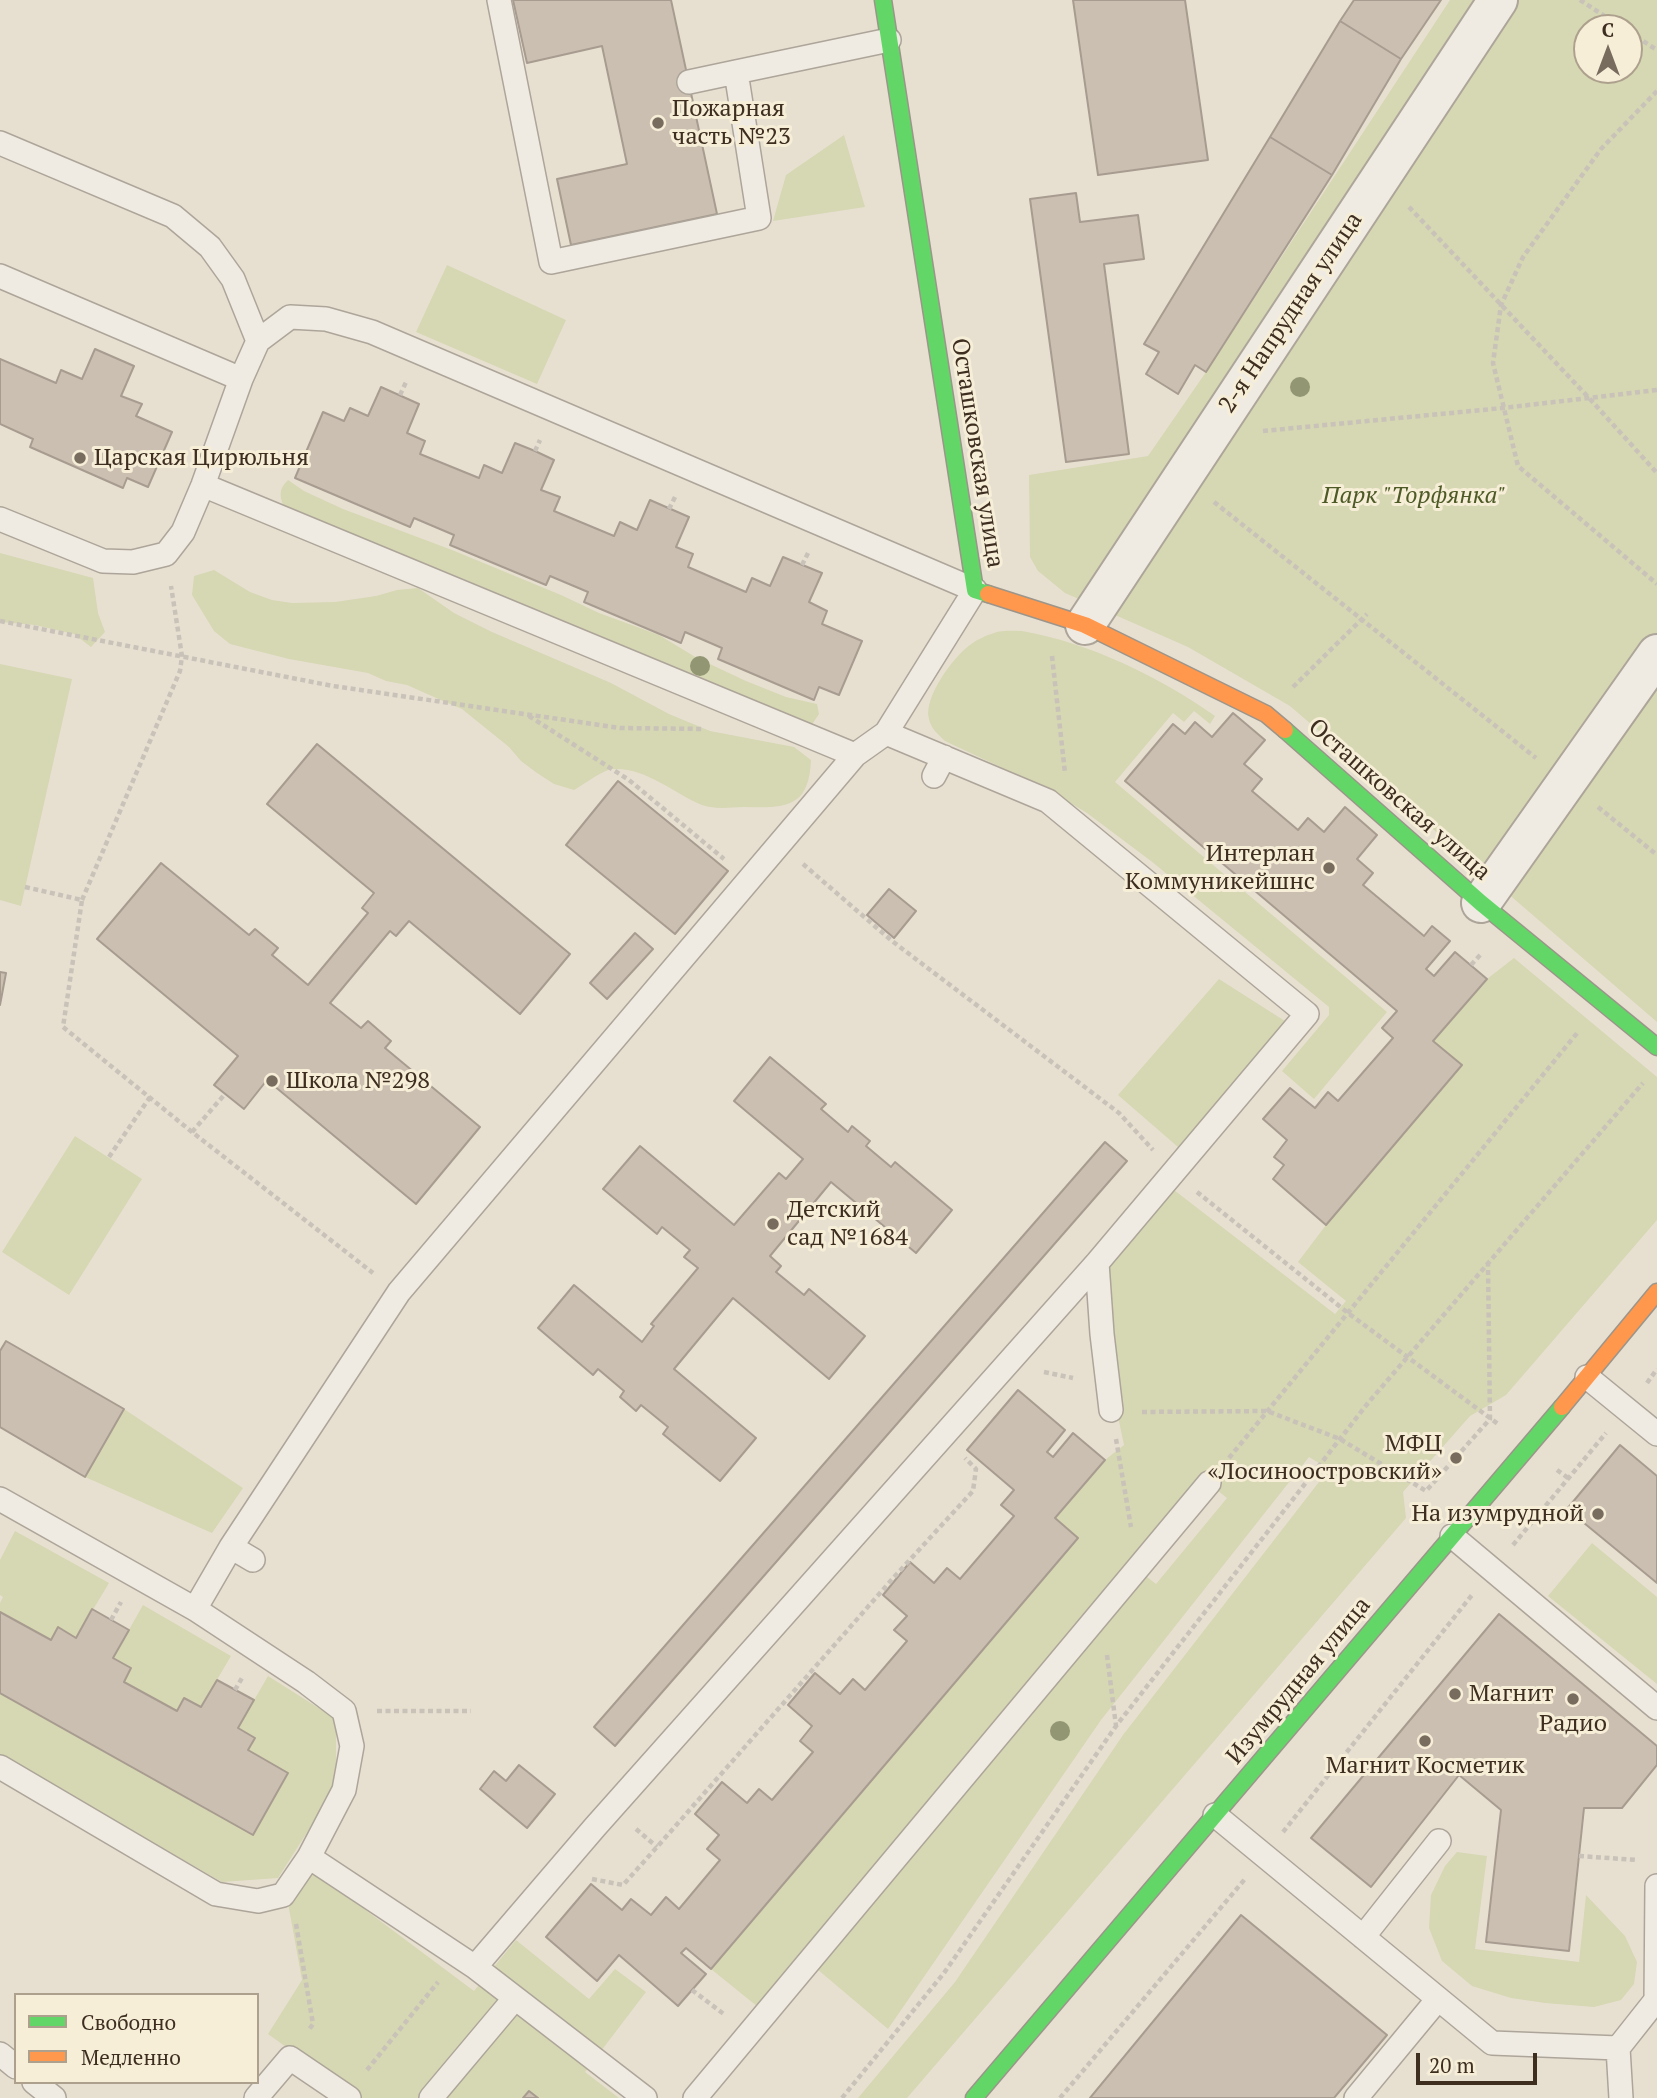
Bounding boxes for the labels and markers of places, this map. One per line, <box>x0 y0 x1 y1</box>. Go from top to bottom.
place label: Пожарная часть №23 <box>672 95 791 151</box>
marker: Пожарная часть №23 <box>650 115 666 131</box>
place label: Царская Цирюльня <box>94 444 309 472</box>
marker: Царская Цирюльня <box>72 450 88 466</box>
place label: Интерлан Коммуникейшнс <box>1125 840 1315 896</box>
marker: Интерлан Коммуникейшнс <box>1321 860 1337 876</box>
place label: Школа №298 <box>286 1067 430 1095</box>
marker: Школа №298 <box>264 1073 280 1089</box>
place label: Детский сад №1684 <box>787 1196 908 1252</box>
marker: Детский сад №1684 <box>765 1216 781 1232</box>
place label: МФЦ «Лосиноостровский» <box>1208 1430 1442 1486</box>
marker: МФЦ «Лосиноостровский» <box>1448 1450 1464 1466</box>
place label: На изумрудной <box>1412 1500 1584 1528</box>
marker: На изумрудной <box>1590 1506 1606 1522</box>
place label: Магнит <box>1469 1680 1554 1708</box>
marker: Магнит <box>1447 1686 1463 1702</box>
marker: Радио <box>1565 1691 1581 1707</box>
place label: Радио <box>1539 1710 1607 1738</box>
marker: Магнит Косметик <box>1417 1733 1433 1749</box>
place label: Магнит Косметик <box>1326 1752 1524 1780</box>

